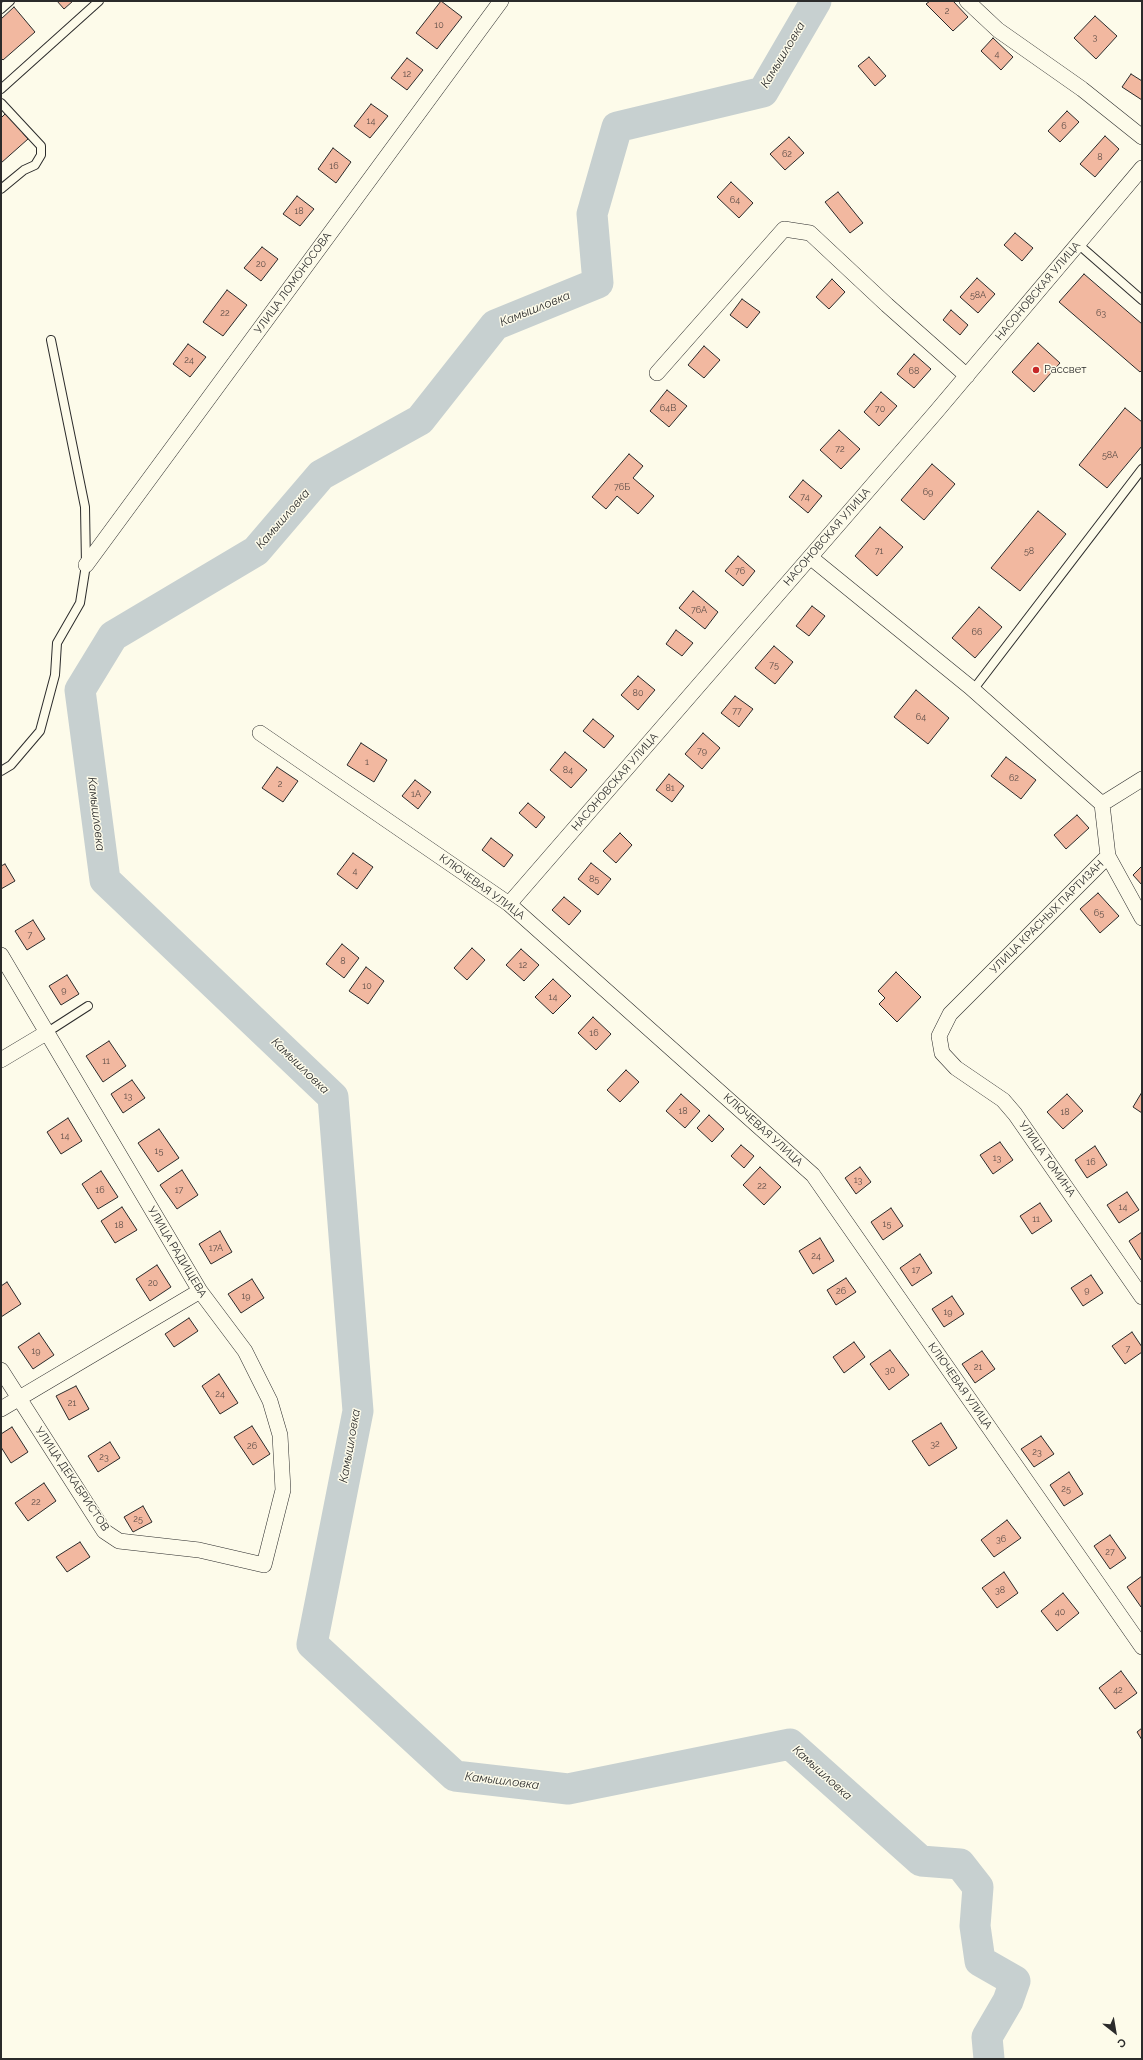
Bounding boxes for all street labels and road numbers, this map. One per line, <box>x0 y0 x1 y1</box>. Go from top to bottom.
street label: УЛИЦА ЛОМОНОСОВА <box>252 230 334 336</box>
street label: НАСОНОВСКАЯ УЛИЦА <box>993 239 1083 343</box>
street label: НАСОНОВСКАЯ УЛИЦА <box>781 485 873 589</box>
street label: НАСОНОВСКАЯ УЛИЦА <box>569 730 661 834</box>
street label: КЛЮЧЕВАЯ УЛИЦА <box>437 852 527 922</box>
street label: УЛИЦА КРАСНЫХ ПАРТИЗАН <box>987 857 1107 977</box>
street label: КЛЮЧЕВАЯ УЛИЦА <box>720 1091 806 1169</box>
street label: УЛИЦА ТОМИНА <box>1016 1118 1078 1200</box>
street label: УЛИЦА РАДИЩЕВА <box>145 1204 209 1300</box>
street label: КЛЮЧЕВАЯ УЛИЦА <box>925 1340 995 1432</box>
street label: УЛИЦА ДЕКАБРИСТОВ <box>32 1424 112 1534</box>

